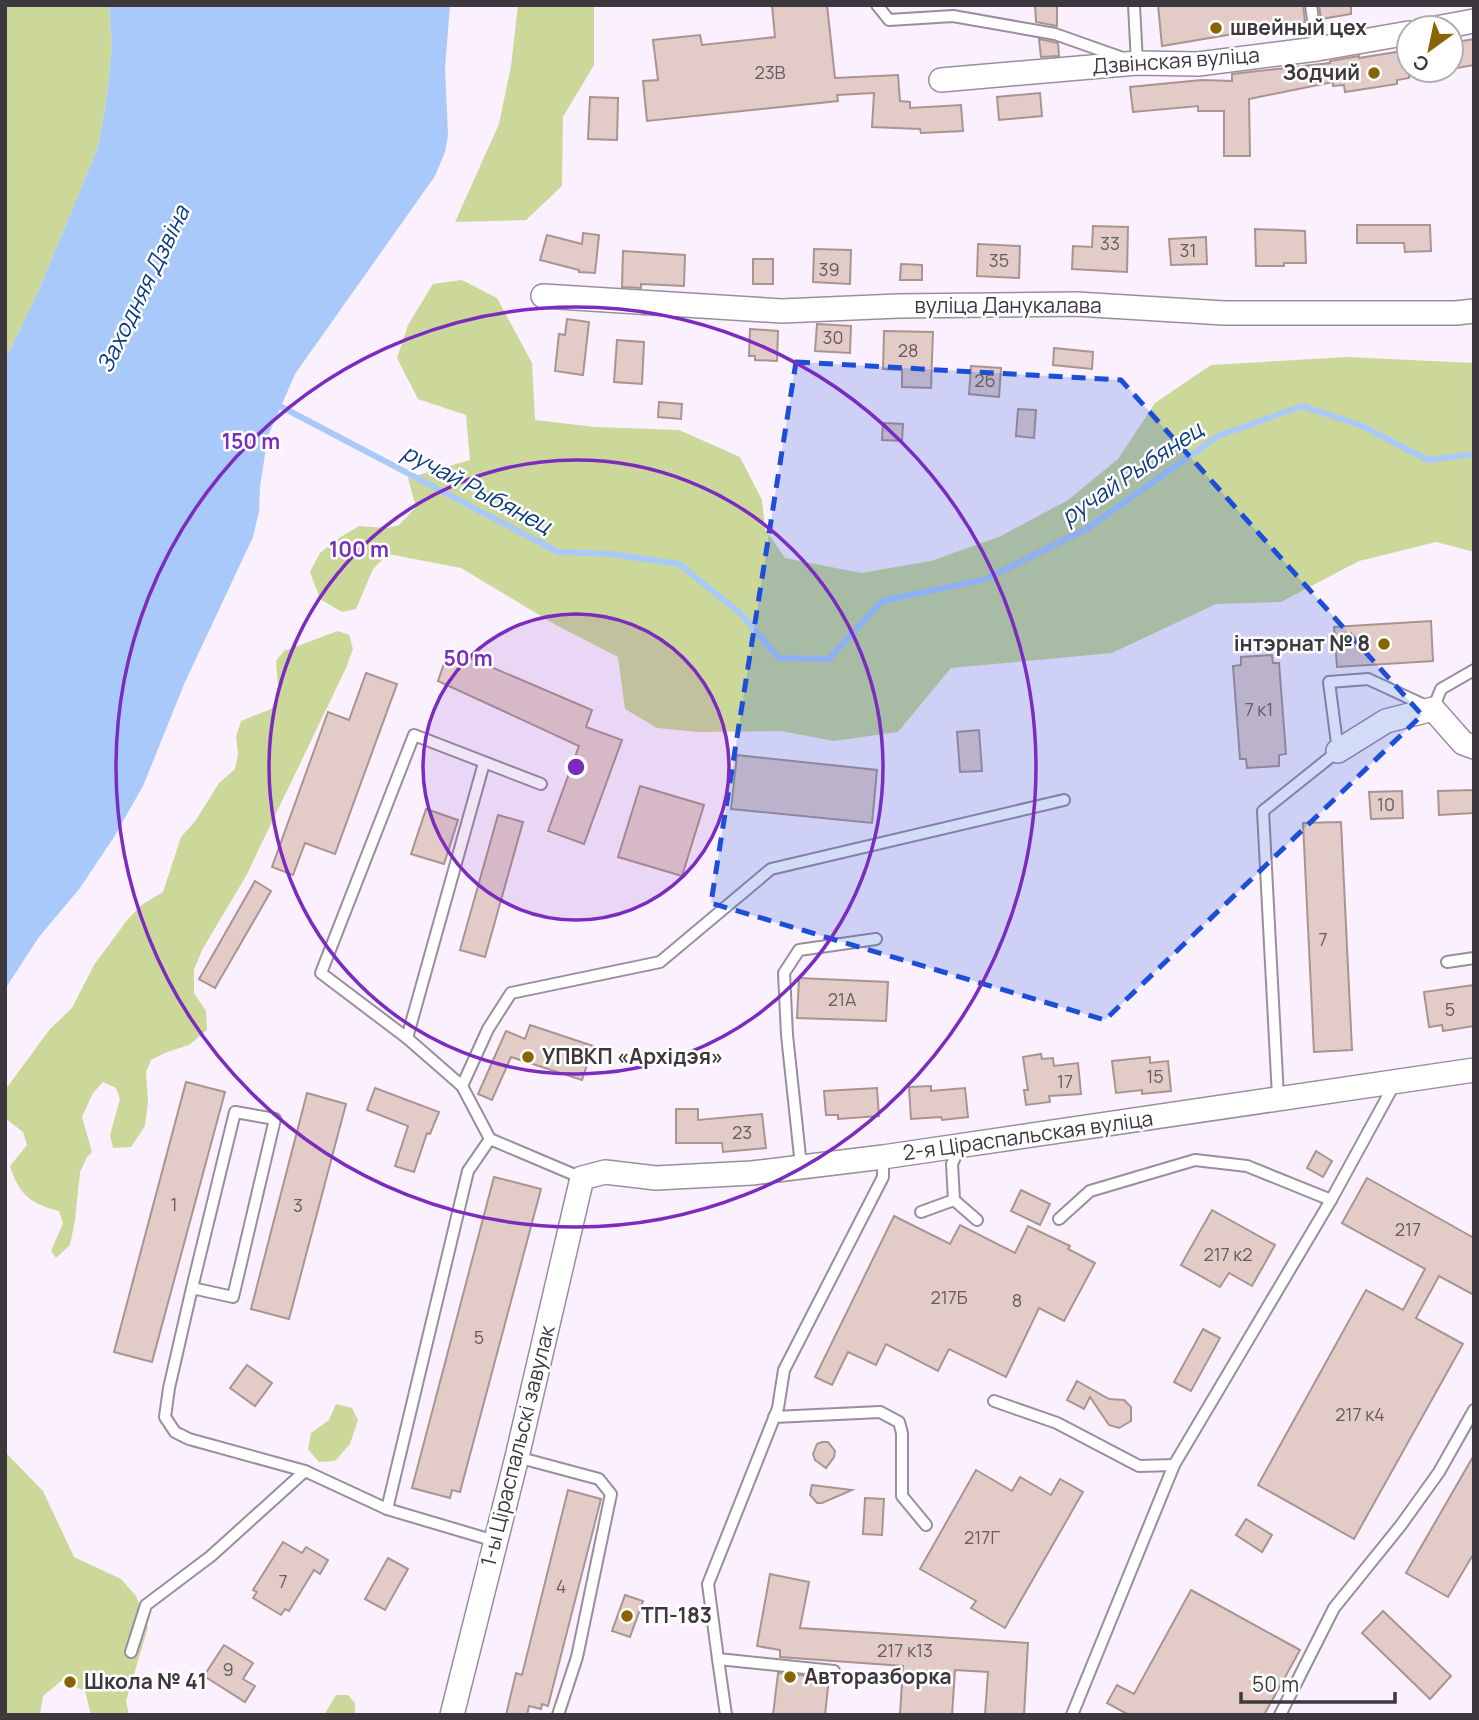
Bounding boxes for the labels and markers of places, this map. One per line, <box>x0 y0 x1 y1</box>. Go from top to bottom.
place label: швейный цех <box>1230 13 1367 41</box>
marker: швейный цех <box>1208 20 1224 36</box>
place label: Зодчий <box>1282 58 1360 86</box>
marker: Зодчий <box>1366 65 1382 81</box>
place label: інтэрнат № 8 <box>1234 629 1370 657</box>
marker: інтэрнат № 8 <box>1376 636 1392 652</box>
centre of rings <box>564 755 588 779</box>
place label: УПВКП «Архідэя» <box>542 1042 723 1070</box>
marker: УПВКП «Архідэя» <box>520 1049 536 1065</box>
place label: ТП-183 <box>641 1601 712 1629</box>
marker: ТП-183 <box>619 1608 635 1624</box>
place label: Авторазборка <box>804 1662 952 1690</box>
place label: Школа № 41 <box>84 1667 207 1695</box>
marker: Авторазборка <box>782 1669 798 1685</box>
marker: Школа № 41 <box>62 1674 78 1690</box>

